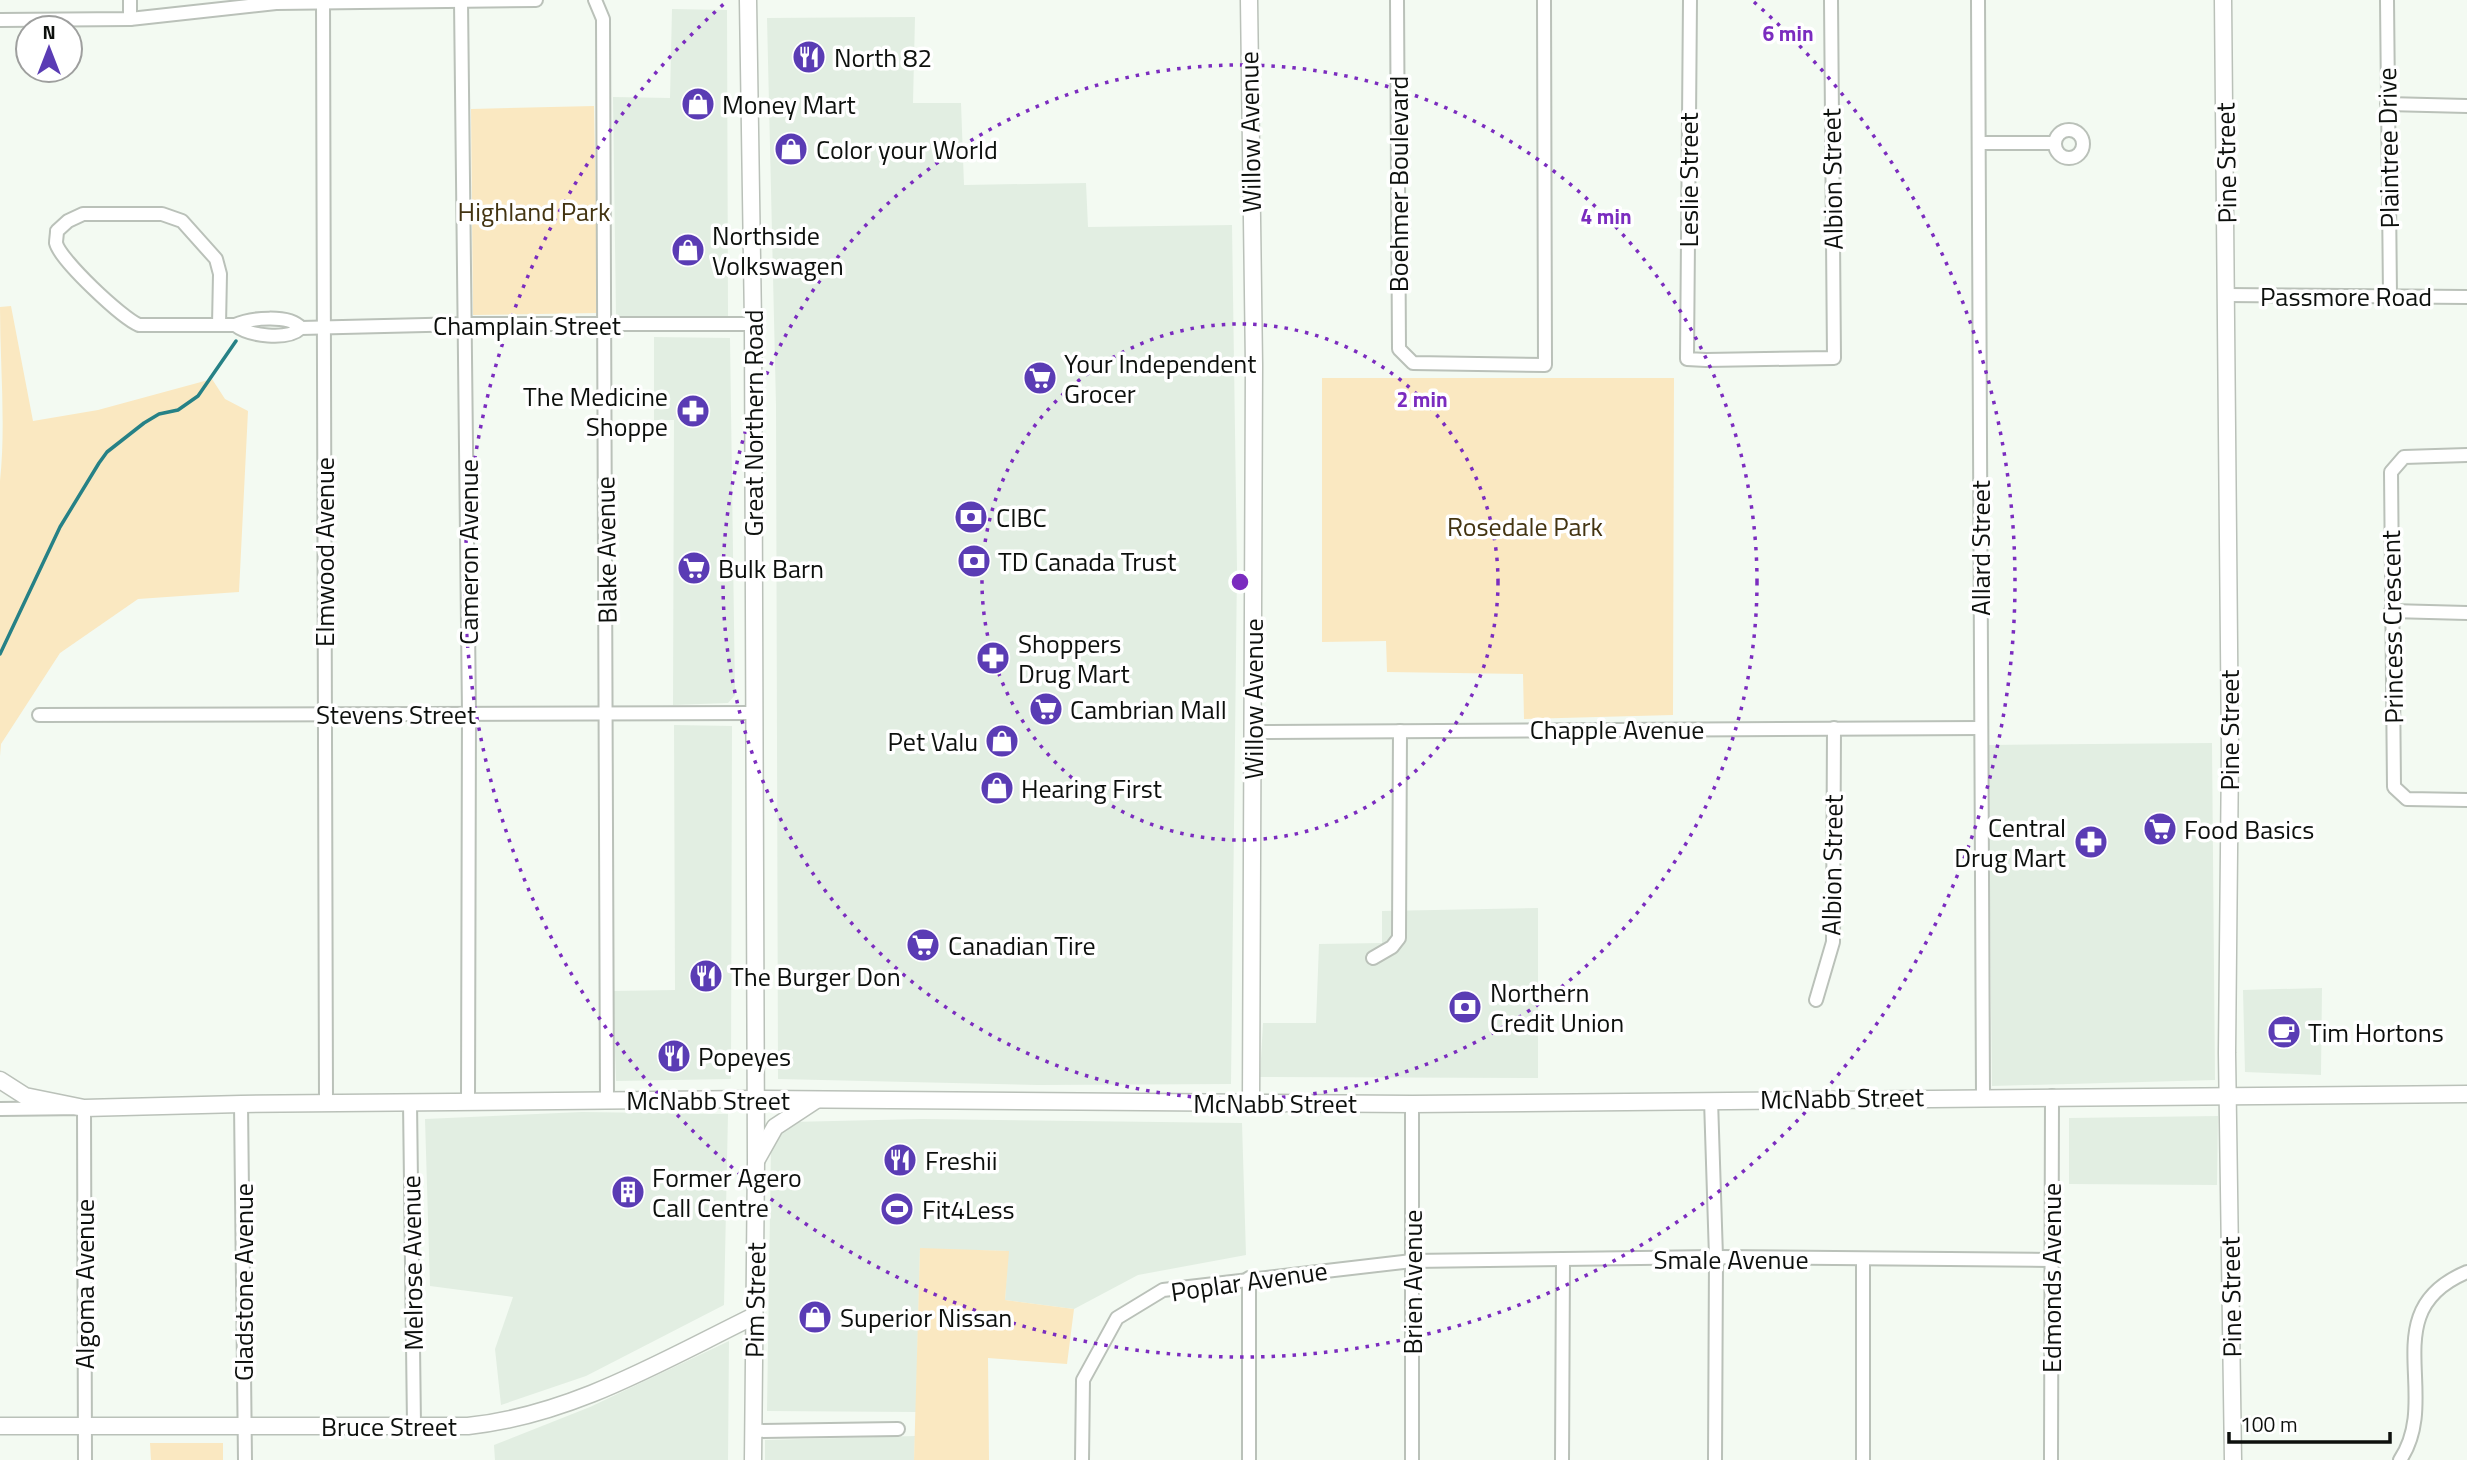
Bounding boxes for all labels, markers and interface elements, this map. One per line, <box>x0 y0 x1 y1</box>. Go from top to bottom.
north arrow <box>14 14 84 84</box>
text: N <box>42 17 56 46</box>
text: 6 min <box>1762 17 1814 49</box>
restaurant icon: North 82 <box>790 38 828 76</box>
place label: North 82 <box>834 38 932 77</box>
street label: Willow Avenue <box>1229 51 1271 213</box>
street label: Plaintree Drive <box>2367 67 2409 229</box>
street label: Boehmer Boulevard <box>1379 76 1418 292</box>
shop icon: Money Mart <box>679 85 717 123</box>
place label: Money Mart <box>722 85 856 124</box>
street label: Pine Street <box>2205 102 2247 224</box>
street label: Albion Street <box>1811 108 1853 250</box>
street label: Leslie Street <box>1669 112 1708 248</box>
shop icon: Color your World <box>772 130 810 168</box>
place label: Color your World <box>816 130 998 169</box>
park label: Highland Park <box>458 192 610 231</box>
text: 4 min <box>1580 200 1632 232</box>
place label: Northside Volkswagen <box>712 216 844 285</box>
shop icon: Northside Volkswagen <box>669 231 707 269</box>
street label: Passmore Road <box>2260 277 2432 316</box>
street label: Champlain Street <box>433 306 621 345</box>
street label: Great Northern Road <box>734 309 773 537</box>
place label: Your Independent Grocer <box>1064 344 1256 413</box>
supermarket icon: Your Independent Grocer <box>1021 359 1059 397</box>
place label: The Medicine Shoppe <box>523 377 668 446</box>
text: 2 min <box>1396 383 1448 415</box>
pharmacy icon: The Medicine Shoppe <box>674 392 712 430</box>
street label: Elmwood Avenue <box>305 457 344 647</box>
street label: Cameron Avenue <box>449 459 488 645</box>
street label: Blake Avenue <box>585 476 627 624</box>
street label: Allard Street <box>1961 480 2000 616</box>
bank icon: CIBC <box>952 498 990 536</box>
place label: CIBC <box>996 498 1047 537</box>
park label: Rosedale Park <box>1447 507 1603 546</box>
street label: Princess Crescent <box>2371 530 2413 724</box>
bank icon: TD Canada Trust <box>955 542 993 580</box>
place label: TD Canada Trust <box>998 542 1176 581</box>
supermarket icon: Bulk Barn <box>675 549 713 587</box>
place label: Bulk Barn <box>718 549 824 588</box>
centre of rings <box>1228 570 1252 594</box>
street label: Willow Avenue <box>1234 618 1273 780</box>
place label: Shoppers Drug Mart <box>1018 624 1130 693</box>
pharmacy icon: Shoppers Drug Mart <box>974 639 1012 677</box>
street label: Pine Street <box>2210 670 2249 790</box>
supermarket icon: Cambrian Mall <box>1027 690 1065 728</box>
place label: Cambrian Mall <box>1070 690 1227 729</box>
street label: Stevens Street <box>316 695 476 734</box>
street label: Chapple Avenue <box>1530 710 1704 749</box>
place label: Pet Valu <box>888 722 978 761</box>
shop icon: Pet Valu <box>983 722 1021 760</box>
shop icon: Hearing First <box>978 769 1016 807</box>
place label: Hearing First <box>1021 769 1162 808</box>
street label: Albion Street <box>1811 794 1853 936</box>
place label: Central Drug Mart <box>1954 808 2066 877</box>
supermarket icon: Food Basics <box>2141 810 2179 848</box>
place label: Food Basics <box>2184 810 2314 849</box>
pharmacy icon: Central Drug Mart <box>2072 823 2110 861</box>
supermarket icon: Canadian Tire <box>904 926 942 964</box>
place label: Canadian Tire <box>948 926 1096 965</box>
restaurant icon: The Burger Don <box>687 957 725 995</box>
place label: The Burger Don <box>730 957 901 996</box>
place label: Northern Credit Union <box>1490 973 1624 1042</box>
bank icon: Northern Credit Union <box>1446 988 1484 1026</box>
cafe icon: Tim Hortons <box>2265 1013 2303 1051</box>
place label: Tim Hortons <box>2308 1013 2444 1052</box>
restaurant icon: Popeyes <box>655 1037 693 1075</box>
place label: Popeyes <box>698 1037 791 1076</box>
street label: McNabb Street <box>1760 1077 1924 1119</box>
street label: McNabb Street <box>626 1081 790 1120</box>
street label: McNabb Street <box>1193 1084 1357 1123</box>
restaurant icon: Freshii <box>881 1141 919 1179</box>
place label: Freshii <box>925 1141 997 1180</box>
place label: Former Agero Call Centre <box>652 1158 802 1227</box>
building icon: Former Agero Call Centre <box>609 1173 647 1211</box>
street label: Melrose Avenue <box>391 1175 433 1351</box>
street label: Gladstone Avenue <box>224 1183 263 1381</box>
street label: Edmonds Avenue <box>2032 1183 2071 1373</box>
sports icon: Fit4Less <box>878 1190 916 1228</box>
place label: Fit4Less <box>922 1190 1015 1229</box>
street label: Algoma Avenue <box>65 1199 104 1369</box>
street label: Brien Avenue <box>1393 1210 1432 1354</box>
street label: Pine Street <box>2210 1236 2252 1358</box>
street label: Smale Avenue <box>1653 1240 1809 1279</box>
street label: Pim Street <box>734 1242 776 1358</box>
street label: Poplar Avenue <box>1168 1251 1330 1311</box>
shop icon: Superior Nissan <box>796 1298 834 1336</box>
place label: Superior Nissan <box>840 1298 1012 1337</box>
scale bar <box>2229 1400 2390 1444</box>
street label: Bruce Street <box>321 1407 457 1446</box>
text: 100 m <box>2240 1408 2297 1440</box>

